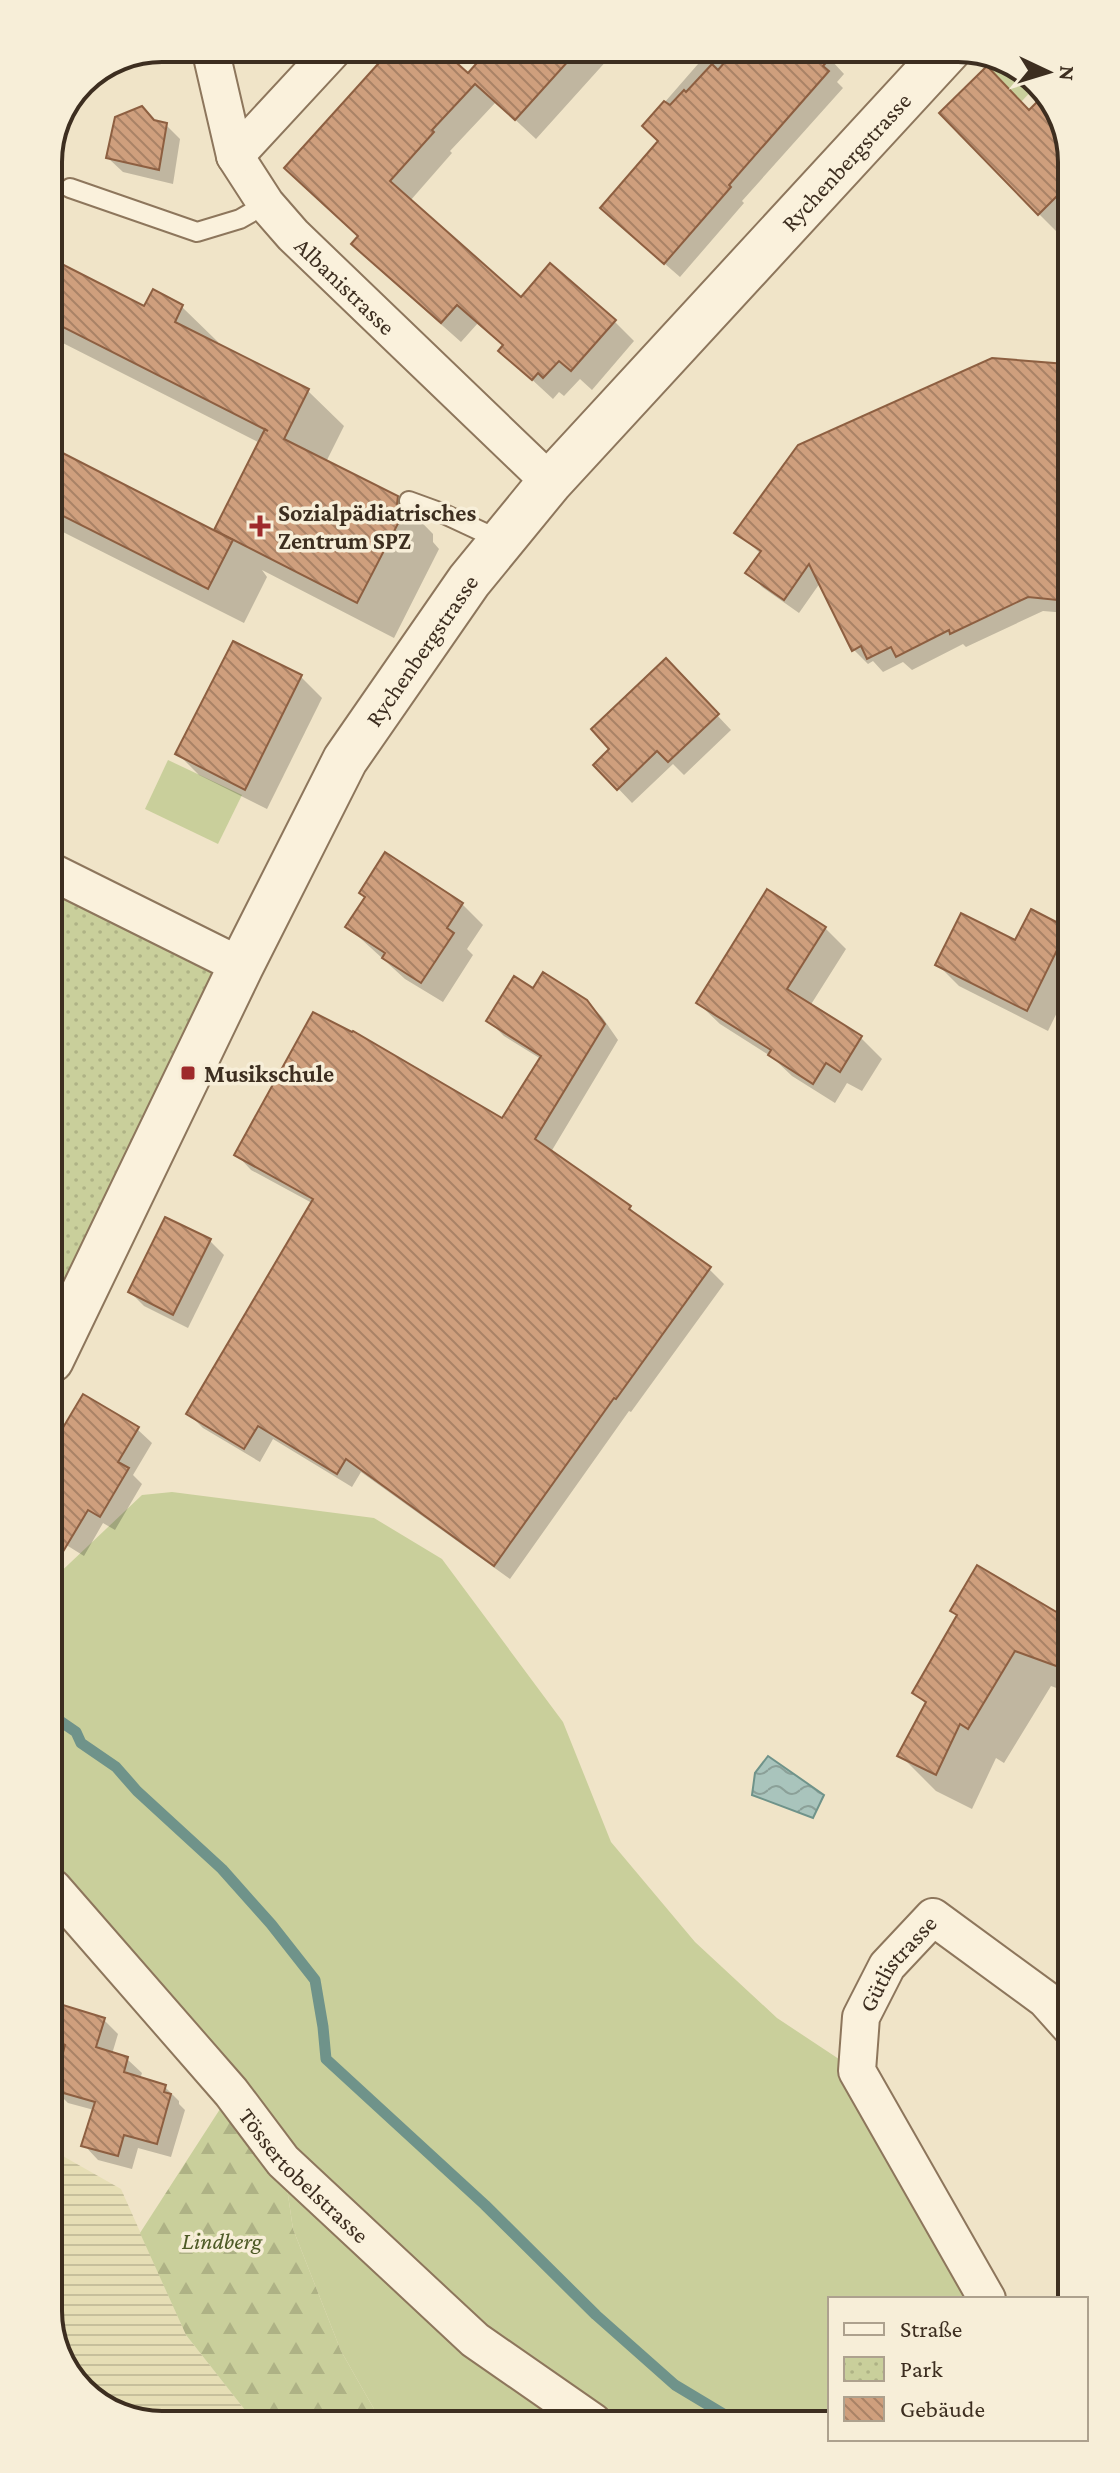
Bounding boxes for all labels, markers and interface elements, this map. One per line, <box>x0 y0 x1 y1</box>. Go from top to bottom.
north arrow <box>1008 32 1088 112</box>
text: N <box>1054 65 1080 82</box>
street label: Rychenbergstrasse <box>775 87 916 236</box>
street label: Albanistrasse <box>290 231 401 340</box>
place label: Sozialpädiatrisches Zentrum SPZ <box>278 499 476 554</box>
marker: Sozialpädiatrisches Zentrum SPZ <box>249 515 271 537</box>
street label: Rychenbergstrasse <box>359 569 483 731</box>
place label: Musikschule <box>204 1060 334 1087</box>
marker: Musikschule <box>179 1064 197 1082</box>
street label: Gütlistrasse <box>853 1909 942 2016</box>
street label: Tössertobelstrasse <box>234 2102 375 2248</box>
park label: Lindberg <box>182 2227 264 2254</box>
legend <box>828 2297 1088 2441</box>
text: Straße <box>900 2315 962 2342</box>
text: Park <box>900 2355 943 2382</box>
text: Gebäude <box>900 2395 985 2422</box>

